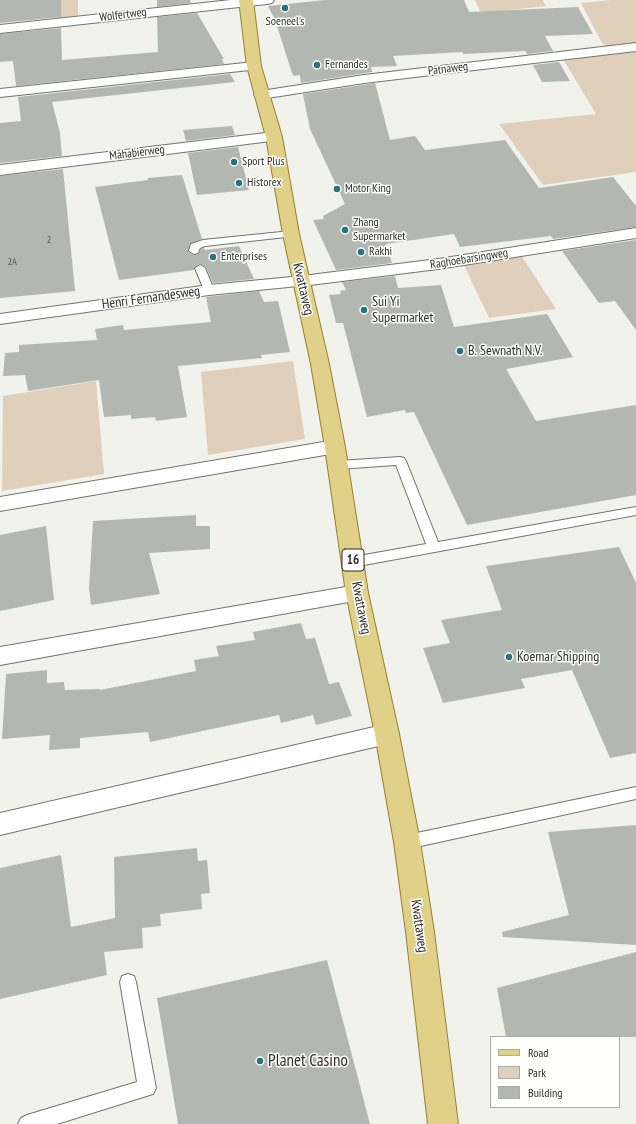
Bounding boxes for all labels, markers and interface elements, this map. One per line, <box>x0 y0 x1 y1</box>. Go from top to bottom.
marker: Soeneel's <box>280 3 290 13</box>
street label: Wolfertweg <box>99 5 147 25</box>
place label: Soeneel's <box>266 15 304 29</box>
place label: Fernandes <box>325 58 368 72</box>
street label: Patnaweg <box>427 59 469 79</box>
marker: Fernandes <box>312 60 322 70</box>
street label: Mahabierweg <box>109 142 165 164</box>
place label: Sport Plus <box>242 155 284 169</box>
marker: Sport Plus <box>229 157 239 167</box>
place label: Historex <box>247 176 281 190</box>
marker: Historex <box>234 178 244 188</box>
place label: Motor King <box>345 182 391 196</box>
marker: Motor King <box>332 184 342 194</box>
place label: Zhang Supermarket <box>353 216 405 244</box>
marker: Zhang Supermarket <box>340 225 350 235</box>
house number: 2 <box>47 234 51 246</box>
place label: Rakhi <box>369 245 392 259</box>
street label: Raghoebarsingweg <box>429 246 509 272</box>
marker: Rakhi <box>356 247 366 257</box>
place label: Enterprises <box>221 250 267 264</box>
marker: Enterprises <box>208 252 218 262</box>
house number: 2A <box>7 256 17 268</box>
street label: Kwattaweg <box>289 261 317 317</box>
street label: Henri Fernandesweg <box>101 283 201 313</box>
place label: Sui Yi Supermarket <box>372 294 433 326</box>
marker: Sui Yi Supermarket <box>359 305 369 315</box>
place label: B. Sewnath N.V. <box>468 343 542 359</box>
marker: B. Sewnath N.V. <box>455 346 465 356</box>
road number: 16 <box>342 549 364 571</box>
street label: Kwattaweg <box>348 580 374 636</box>
place label: Koemar Shipping <box>517 649 599 665</box>
marker: Koemar Shipping <box>504 652 514 662</box>
street label: Kwattaweg <box>407 898 431 954</box>
legend <box>490 1036 620 1108</box>
text: Road <box>528 1045 548 1060</box>
place label: Planet Casino <box>268 1051 348 1071</box>
marker: Planet Casino <box>255 1056 265 1066</box>
text: Park <box>528 1065 546 1080</box>
text: Building <box>528 1085 563 1100</box>

